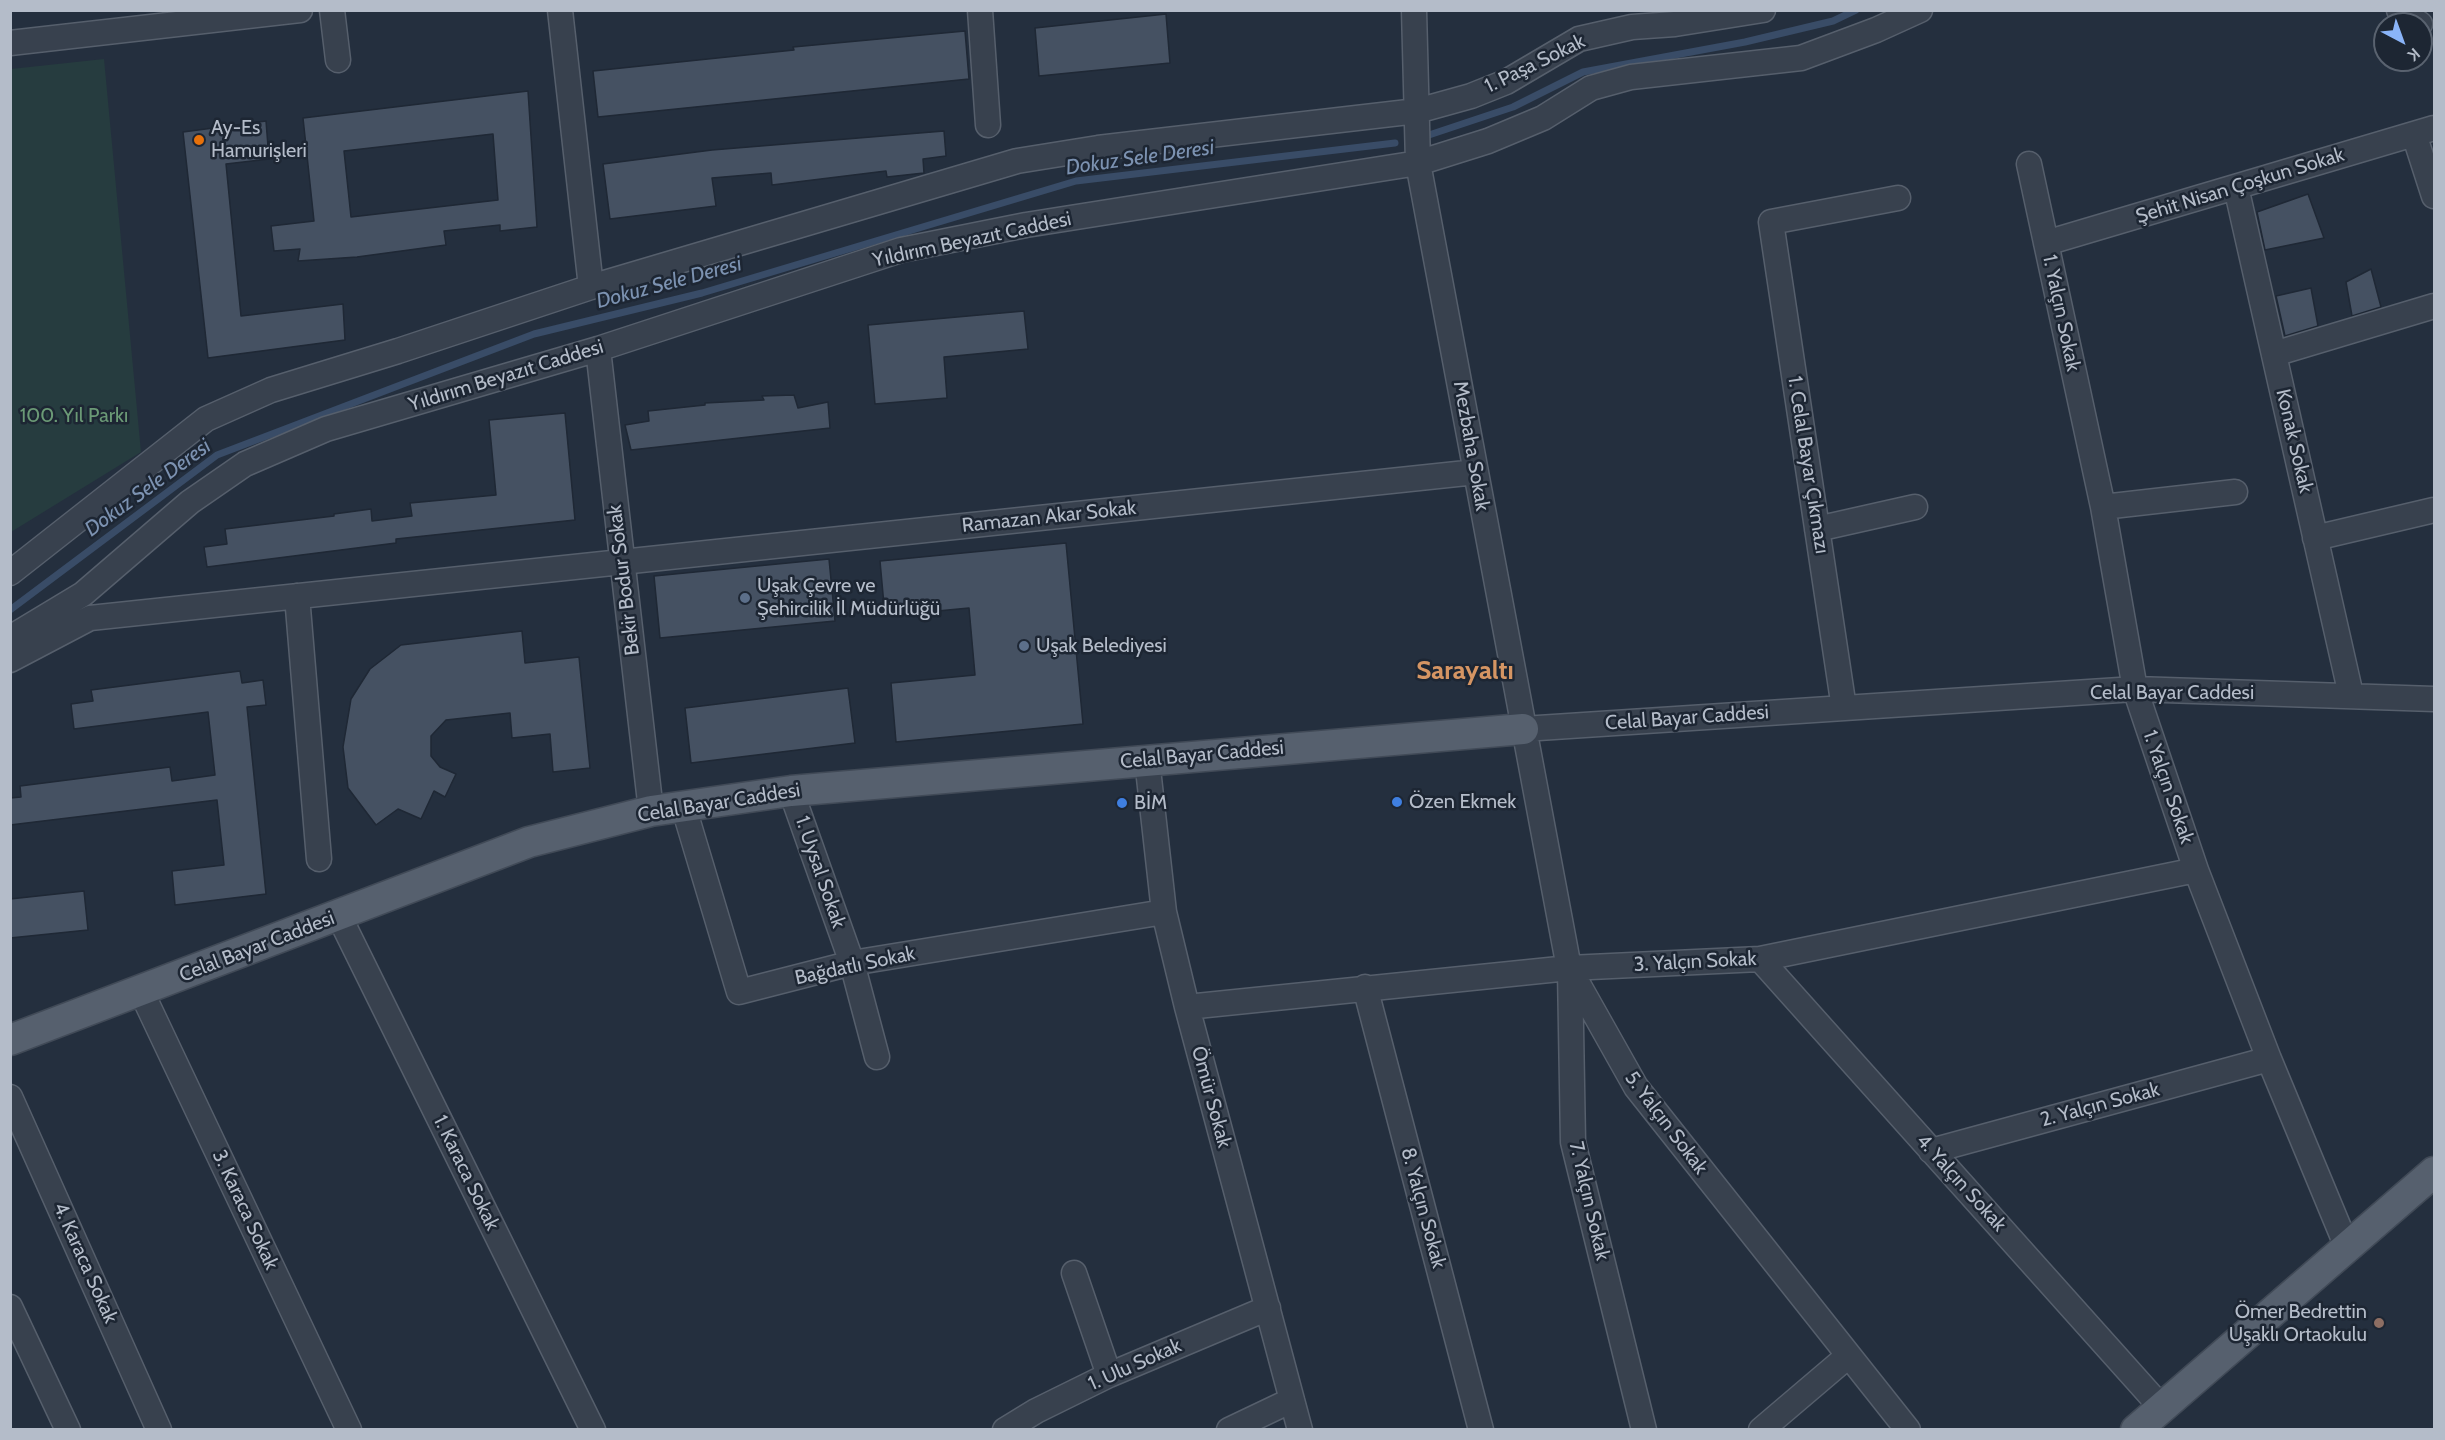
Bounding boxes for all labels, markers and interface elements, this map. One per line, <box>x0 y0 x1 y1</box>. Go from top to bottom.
north arrow <box>2373 12 2433 72</box>
street label: 1. Paşa Sokak <box>1481 29 1589 99</box>
text: K <box>2404 44 2424 65</box>
place label: Ay-Es Hamurişleri <box>211 116 307 163</box>
marker: Ay-Es Hamurişleri <box>192 133 206 147</box>
water label: Dokuz Sele Deresi <box>1064 135 1216 181</box>
street label: Şehit Nisan Çoşkun Sokak <box>2133 143 2347 229</box>
street label: Yıldırım Beyazıt Caddesi <box>871 207 1073 273</box>
water label: Dokuz Sele Deresi <box>594 251 744 315</box>
street label: 1. Yalçın Sokak <box>2037 253 2085 373</box>
street label: Yıldırım Beyazıt Caddesi <box>406 335 606 417</box>
street label: 1. Celal Bayar Çıkmazı <box>1782 374 1834 556</box>
street label: Mezbaha Sokak <box>1448 379 1494 513</box>
street label: Konak Sokak <box>2270 387 2318 495</box>
park label: 100. Yıl Parkı <box>20 404 128 428</box>
water label: Dokuz Sele Deresi <box>80 434 216 542</box>
street label: Ramazan Akar Sokak <box>961 496 1137 538</box>
street label: Bekir Bodur Sokak <box>603 503 645 657</box>
place label: Uşak Çevre ve Şehircilik İl Müdürlüğü <box>757 574 940 621</box>
marker: Uşak Çevre ve Şehircilik İl Müdürlüğü <box>738 591 752 605</box>
place label: Uşak Belediyesi <box>1036 634 1167 658</box>
marker: Uşak Belediyesi <box>1017 639 1031 653</box>
district label: Sarayaltı <box>1416 655 1514 687</box>
street label: Celal Bayar Caddesi <box>2090 681 2254 705</box>
street label: Celal Bayar Caddesi <box>1604 700 1770 736</box>
street label: 1. Yalçın Sokak <box>2137 727 2199 847</box>
street label: Celal Bayar Caddesi <box>1119 736 1285 774</box>
street label: Celal Bayar Caddesi <box>636 778 802 828</box>
place label: Özen Ekmek <box>1409 790 1516 814</box>
place label: BİM <box>1134 791 1167 815</box>
marker: Özen Ekmek <box>1390 795 1404 809</box>
marker: BİM <box>1115 796 1129 810</box>
street label: 1. Uysal Sokak <box>790 813 850 931</box>
street label: Celal Bayar Caddesi <box>176 906 338 988</box>
street label: Bağdatlı Sokak <box>793 942 917 990</box>
street label: 3. Yalçın Sokak <box>1633 947 1757 977</box>
street label: Ömür Sokak <box>1186 1044 1236 1150</box>
street label: 5. Yalçın Sokak <box>1619 1067 1713 1179</box>
street label: 2. Yalçın Sokak <box>2038 1078 2162 1132</box>
street label: 1. Karaca Sokak <box>428 1111 504 1235</box>
street label: 4. Yalçın Sokak <box>1911 1129 2011 1237</box>
street label: 7. Yalçın Sokak <box>1564 1139 1614 1263</box>
street label: 8. Yalçın Sokak <box>1395 1145 1451 1271</box>
street label: 3. Karaca Sokak <box>207 1146 283 1274</box>
street label: 4. Karaca Sokak <box>48 1199 122 1327</box>
place label: Ömer Bedrettin Uşaklı Ortaokulu <box>2229 1300 2367 1347</box>
marker: Ömer Bedrettin Uşaklı Ortaokulu <box>2372 1316 2386 1330</box>
street label: 1. Ulu Sokak <box>1085 1334 1185 1396</box>

